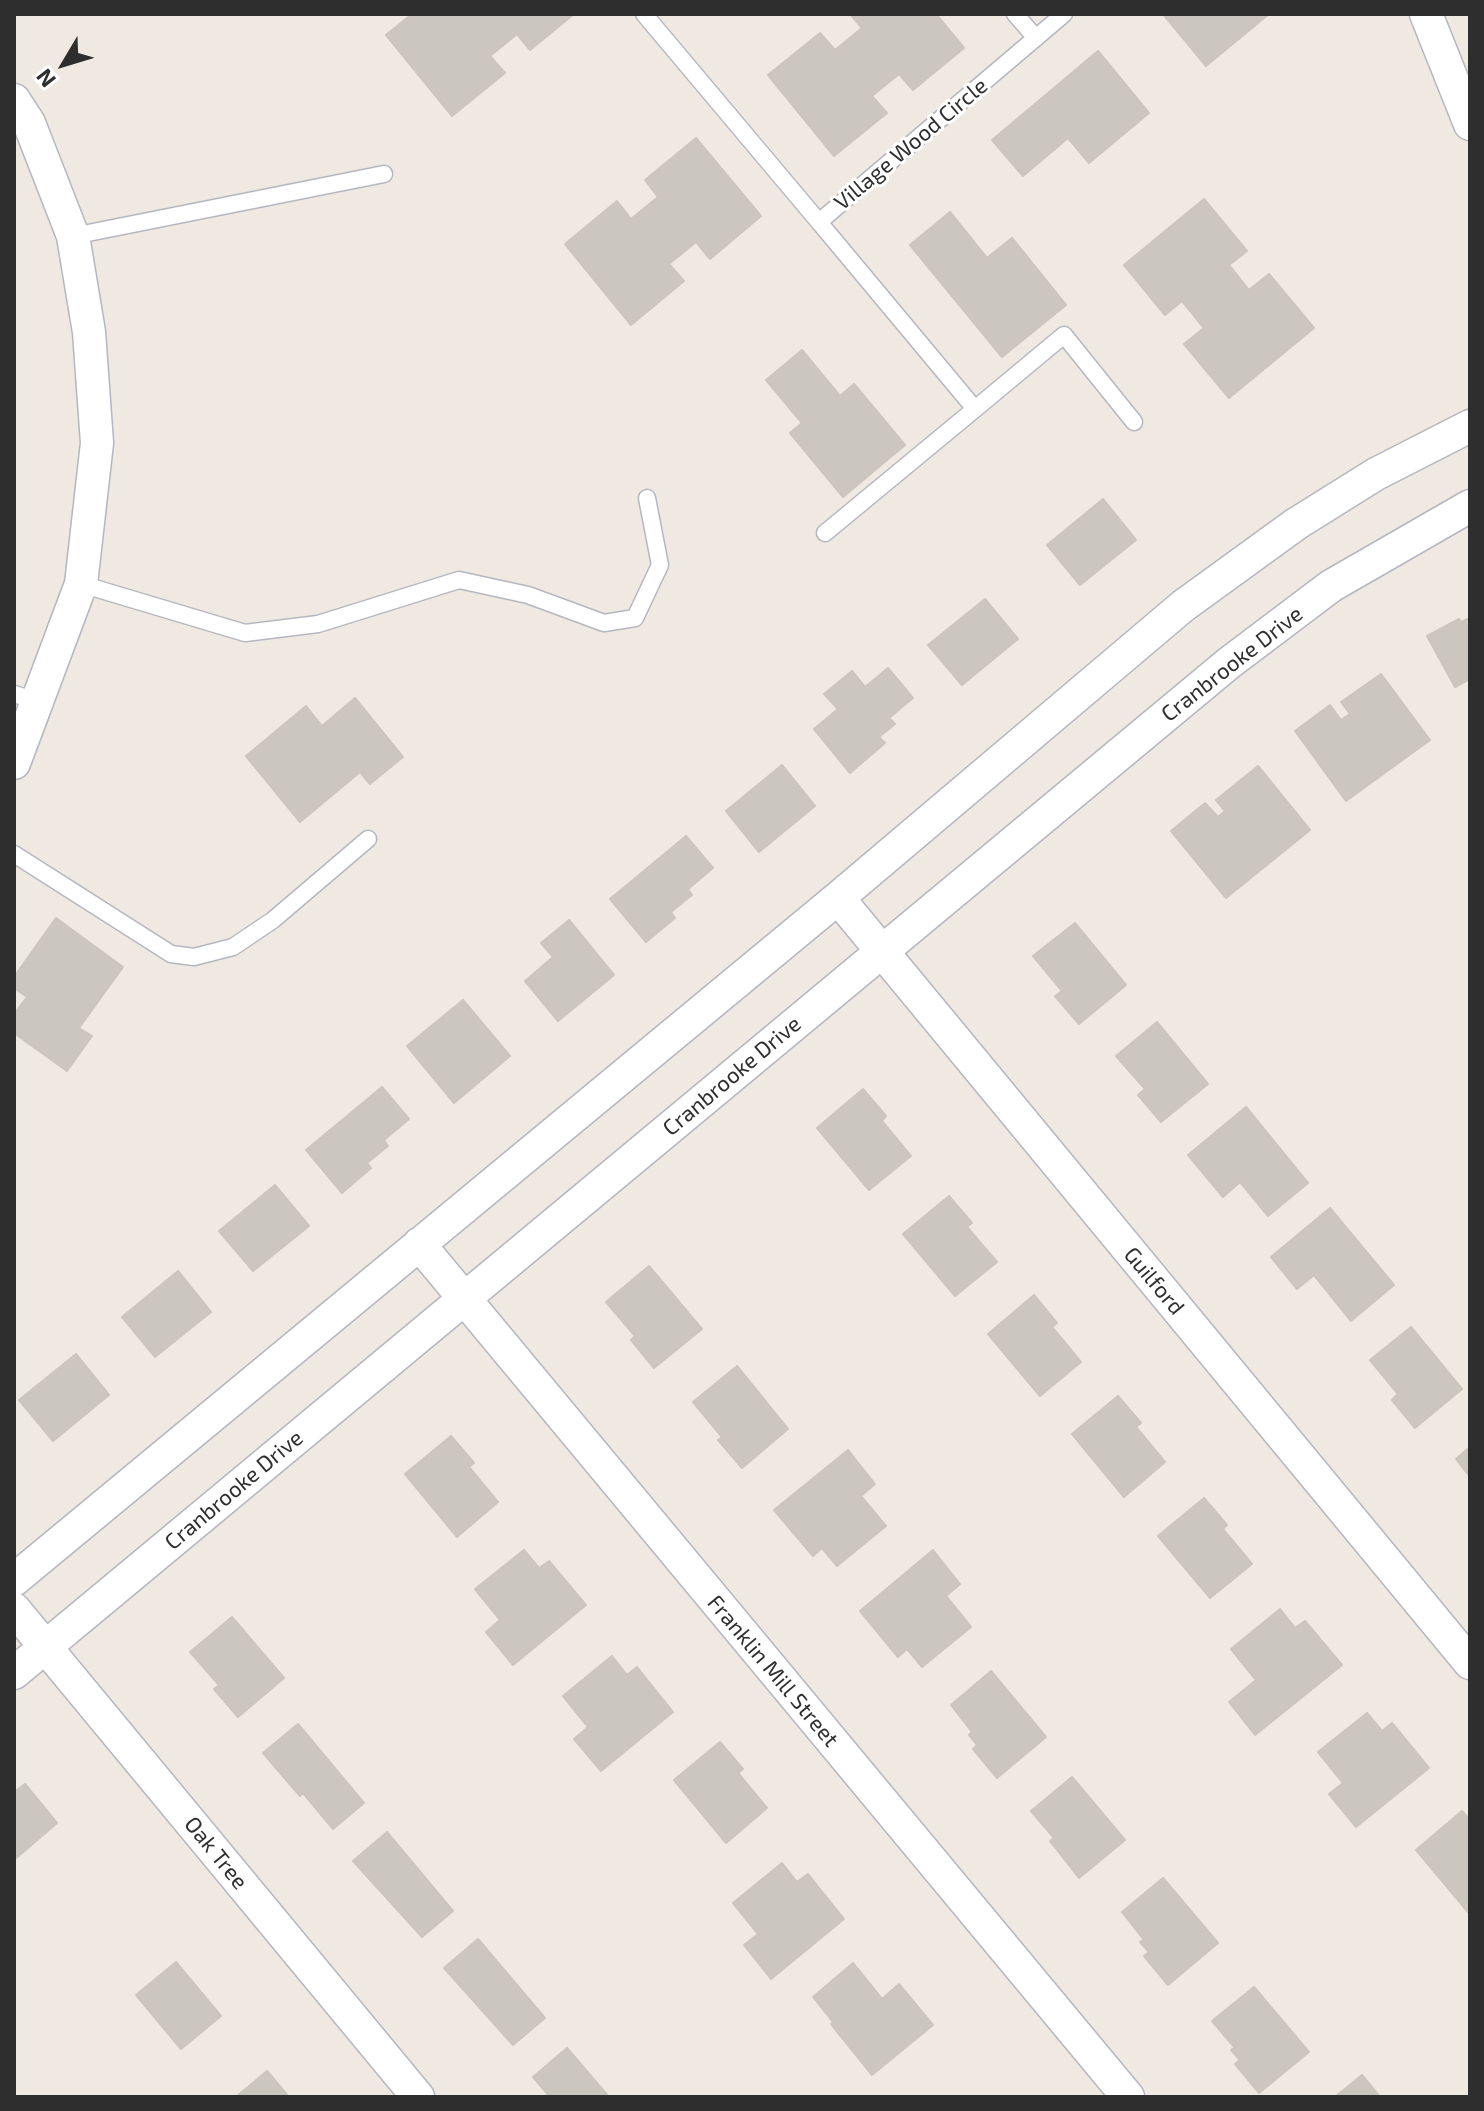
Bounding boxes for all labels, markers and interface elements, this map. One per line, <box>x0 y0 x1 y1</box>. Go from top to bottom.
north arrow <box>24 24 104 104</box>
text: N <box>30 65 60 93</box>
street label: Village Wood Circle <box>829 72 993 216</box>
street label: Cranbrooke Drive <box>1156 601 1308 727</box>
street label: Cranbrooke Drive <box>658 1011 806 1141</box>
street label: Guilford <box>1118 1242 1190 1320</box>
street label: Cranbrooke Drive <box>160 1425 308 1555</box>
street label: Franklin Mill Street <box>702 1590 844 1752</box>
street label: Oak Tree <box>179 1811 253 1895</box>

